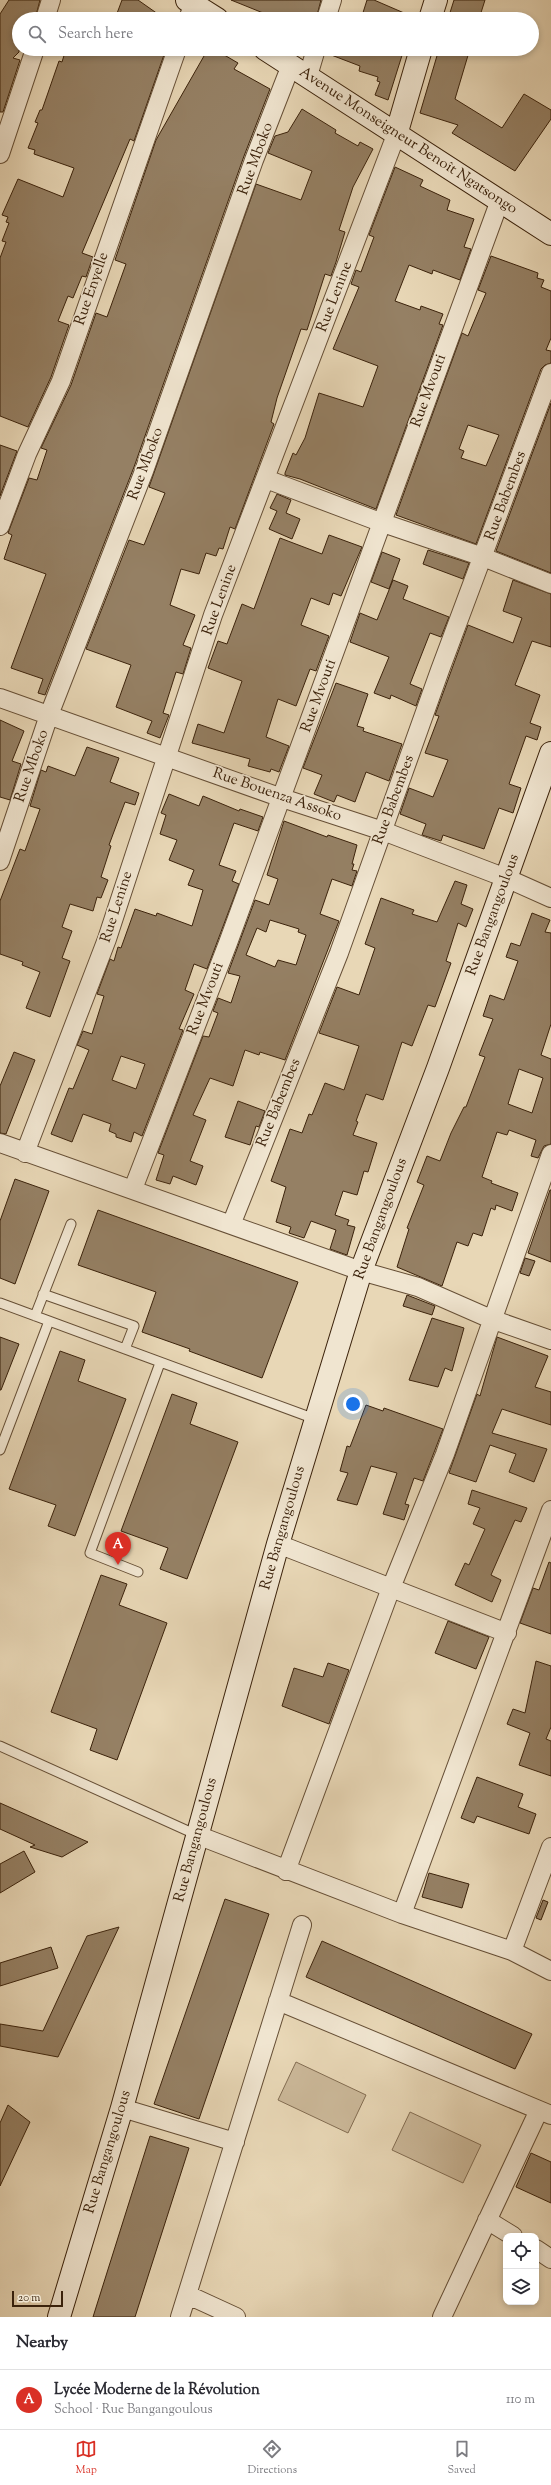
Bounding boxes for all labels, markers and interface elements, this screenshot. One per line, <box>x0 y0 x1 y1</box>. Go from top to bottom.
search box <box>12 12 539 56</box>
icon: search <box>26 23 48 45</box>
text: Search here <box>58 24 133 45</box>
street label: Avenue Monseigneur Benoît Ngatsongo <box>295 62 521 220</box>
street label: Rue Mboko <box>233 120 279 198</box>
street label: Rue Enyelle <box>70 250 114 328</box>
street label: Rue Lenine <box>312 259 358 335</box>
street label: Rue Mvouti <box>406 352 452 430</box>
street label: Rue Mboko <box>123 425 169 503</box>
street label: Rue Babembes <box>480 448 532 544</box>
street label: Rue Lenine <box>197 562 243 638</box>
street label: Rue Mvouti <box>296 657 342 735</box>
street label: Rue Mboko <box>10 727 54 805</box>
street label: Rue Babembes <box>368 752 420 848</box>
street label: Rue Bouenza Assoko <box>210 763 344 827</box>
street label: Rue Bangangoulous <box>461 851 525 979</box>
street label: Rue Lenine <box>96 869 138 945</box>
street label: Rue Mvouti <box>183 960 229 1038</box>
street label: Rue Babembes <box>252 1055 306 1150</box>
street label: Rue Bangangoulous <box>349 1155 413 1283</box>
your location <box>343 1394 363 1414</box>
street label: Rue Bangangoulous <box>255 1463 311 1592</box>
pin: A <box>105 1532 131 1565</box>
street label: Rue Bangangoulous <box>169 1775 223 1905</box>
street label: Rue Bangangoulous <box>79 2088 137 2216</box>
map controls <box>503 2233 539 2305</box>
button: locate <box>503 2233 539 2269</box>
button: layers <box>503 2269 539 2305</box>
scale bar <box>12 2289 63 2308</box>
text: 20 m <box>18 2290 40 2306</box>
text: Nearby <box>16 2331 68 2355</box>
text: Lycée Moderne de la Révolution <box>54 2380 260 2401</box>
text: A <box>24 2391 34 2409</box>
text: 110 m <box>506 2391 535 2409</box>
text: School · Rue Bangangoulous <box>54 2401 213 2419</box>
tab: Map <box>75 2438 97 2478</box>
tab: Directions <box>248 2438 297 2478</box>
tab: Saved <box>448 2438 476 2478</box>

